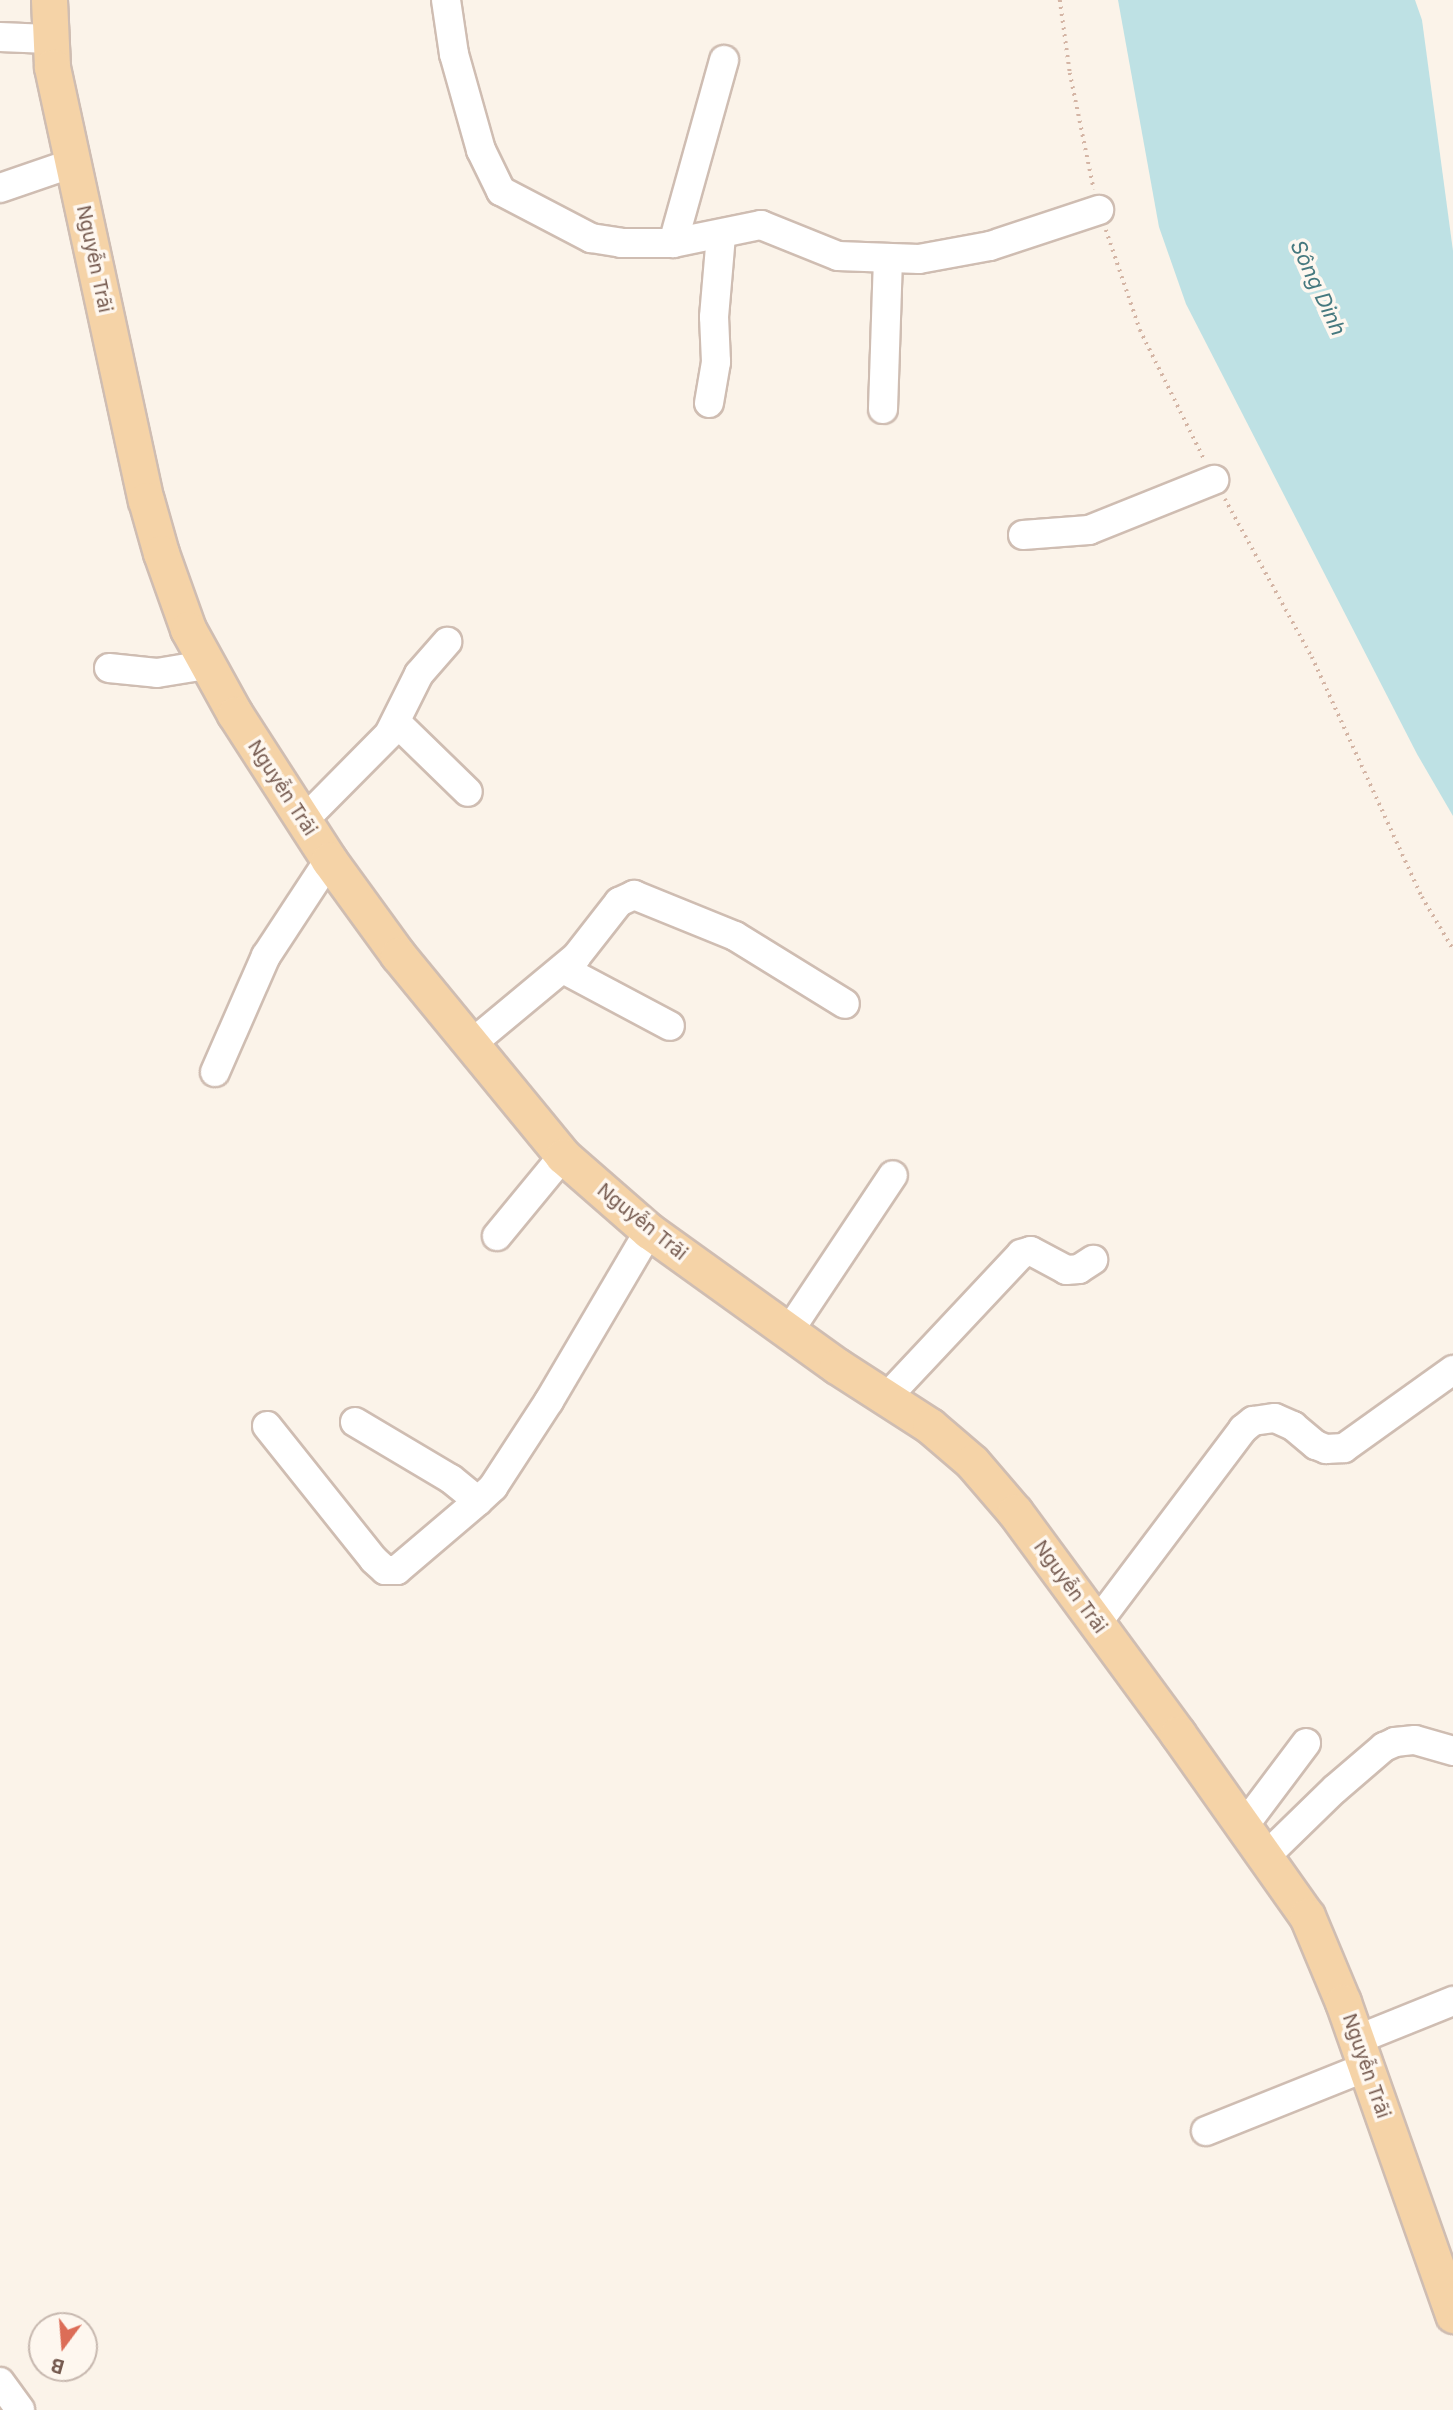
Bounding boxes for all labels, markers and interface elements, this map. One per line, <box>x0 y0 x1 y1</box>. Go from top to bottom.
street label: Nguyễn Trãi <box>72 203 116 315</box>
water label: Sông Dinh <box>1285 236 1351 340</box>
street label: Nguyễn Trãi <box>243 736 321 840</box>
street label: Nguyễn Trãi <box>593 1179 691 1265</box>
street label: Nguyễn Trãi <box>1029 1536 1111 1638</box>
street label: Nguyễn Trãi <box>1338 2011 1394 2121</box>
north arrow <box>28 2312 98 2382</box>
text: B <box>48 2353 67 2379</box>

